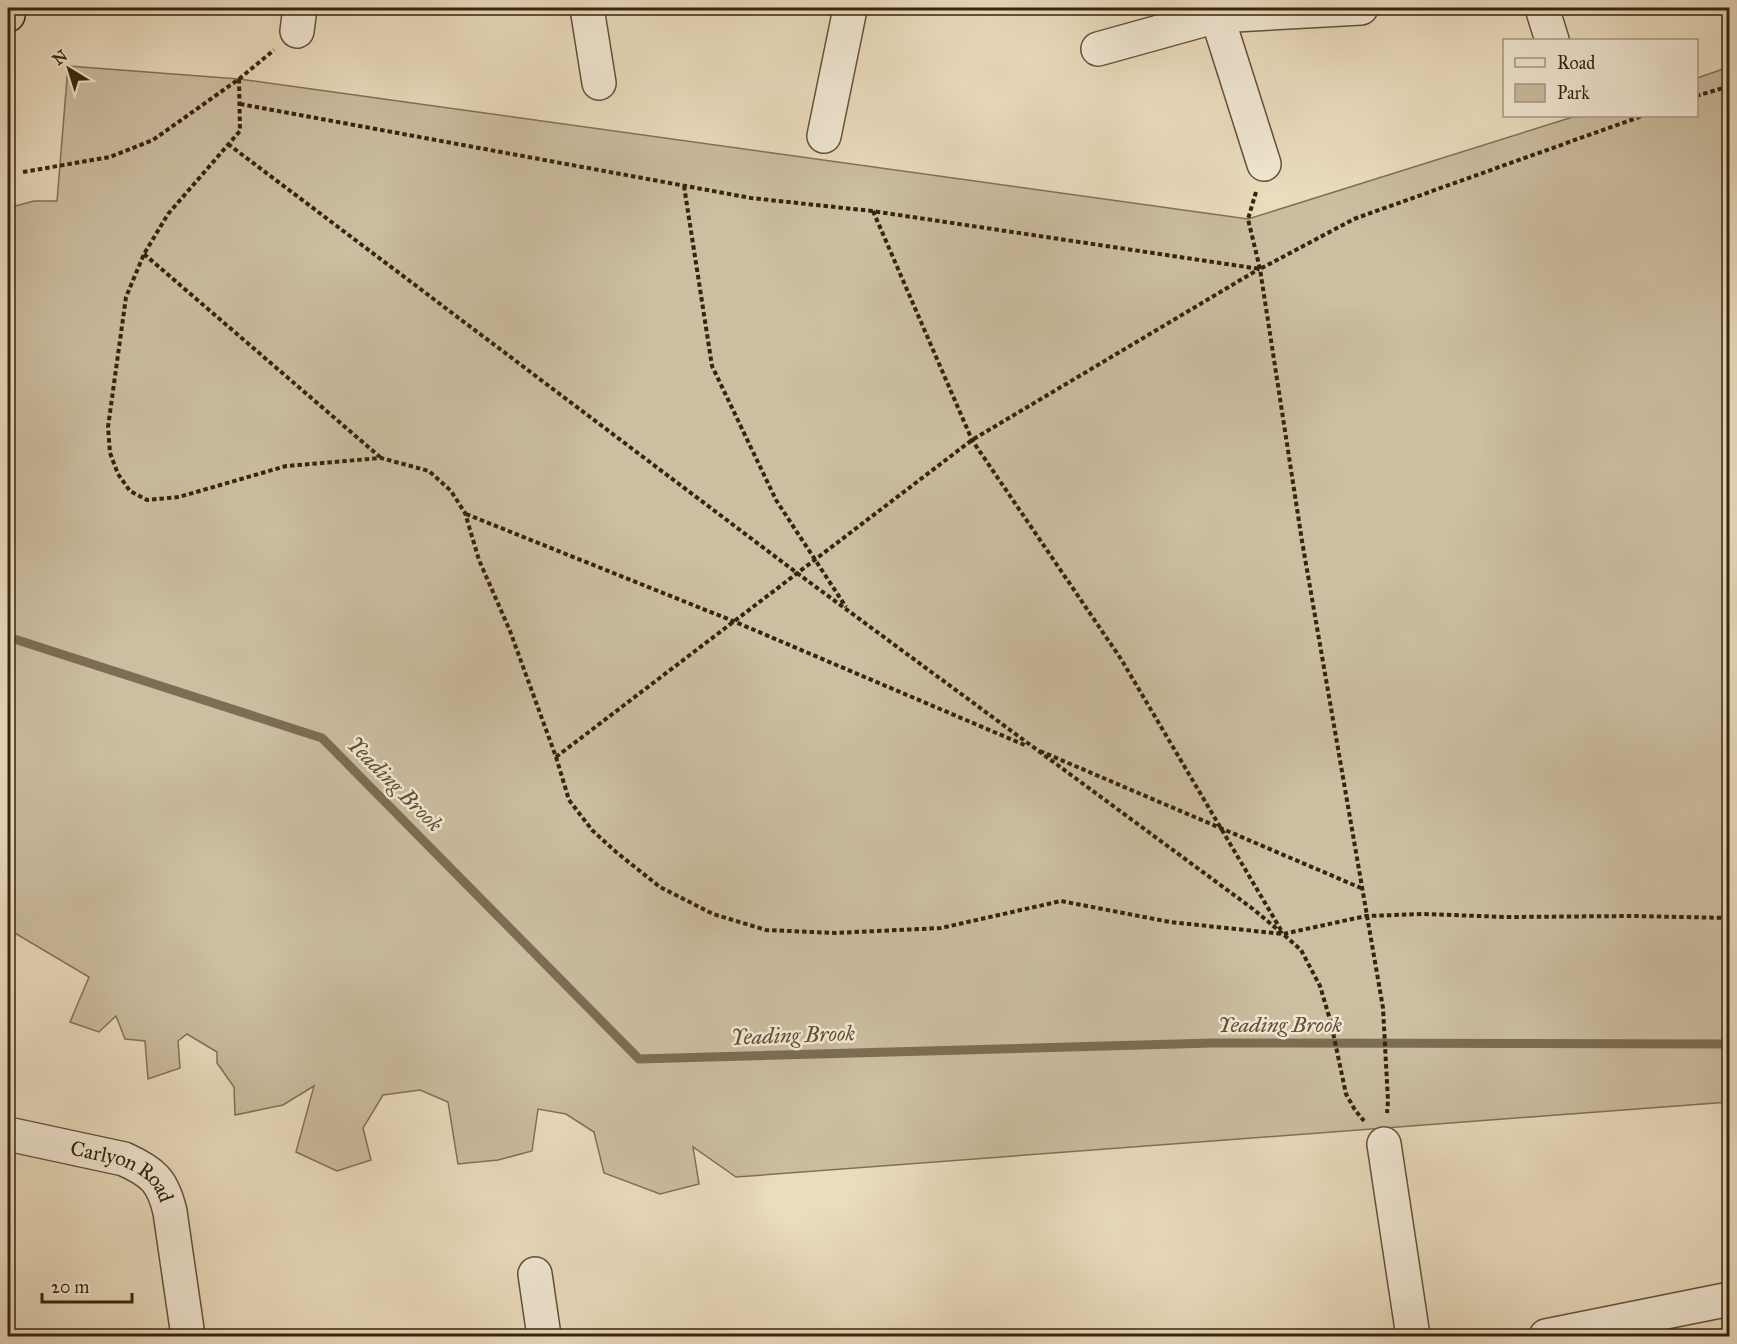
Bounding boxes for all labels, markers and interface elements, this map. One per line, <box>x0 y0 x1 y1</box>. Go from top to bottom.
north arrow <box>39 39 99 99</box>
legend <box>1503 39 1698 117</box>
text: N <box>49 46 72 69</box>
text: Road <box>1557 52 1595 74</box>
text: Park <box>1557 82 1590 104</box>
water label: Yeading Brook <box>342 731 449 838</box>
water label: Yeading Brook <box>1218 1011 1342 1038</box>
water label: Yeading Brook <box>731 1019 856 1051</box>
street label: Carlyon Road <box>68 1135 180 1206</box>
scale bar <box>42 1266 132 1304</box>
text: 20 m <box>51 1276 89 1298</box>

